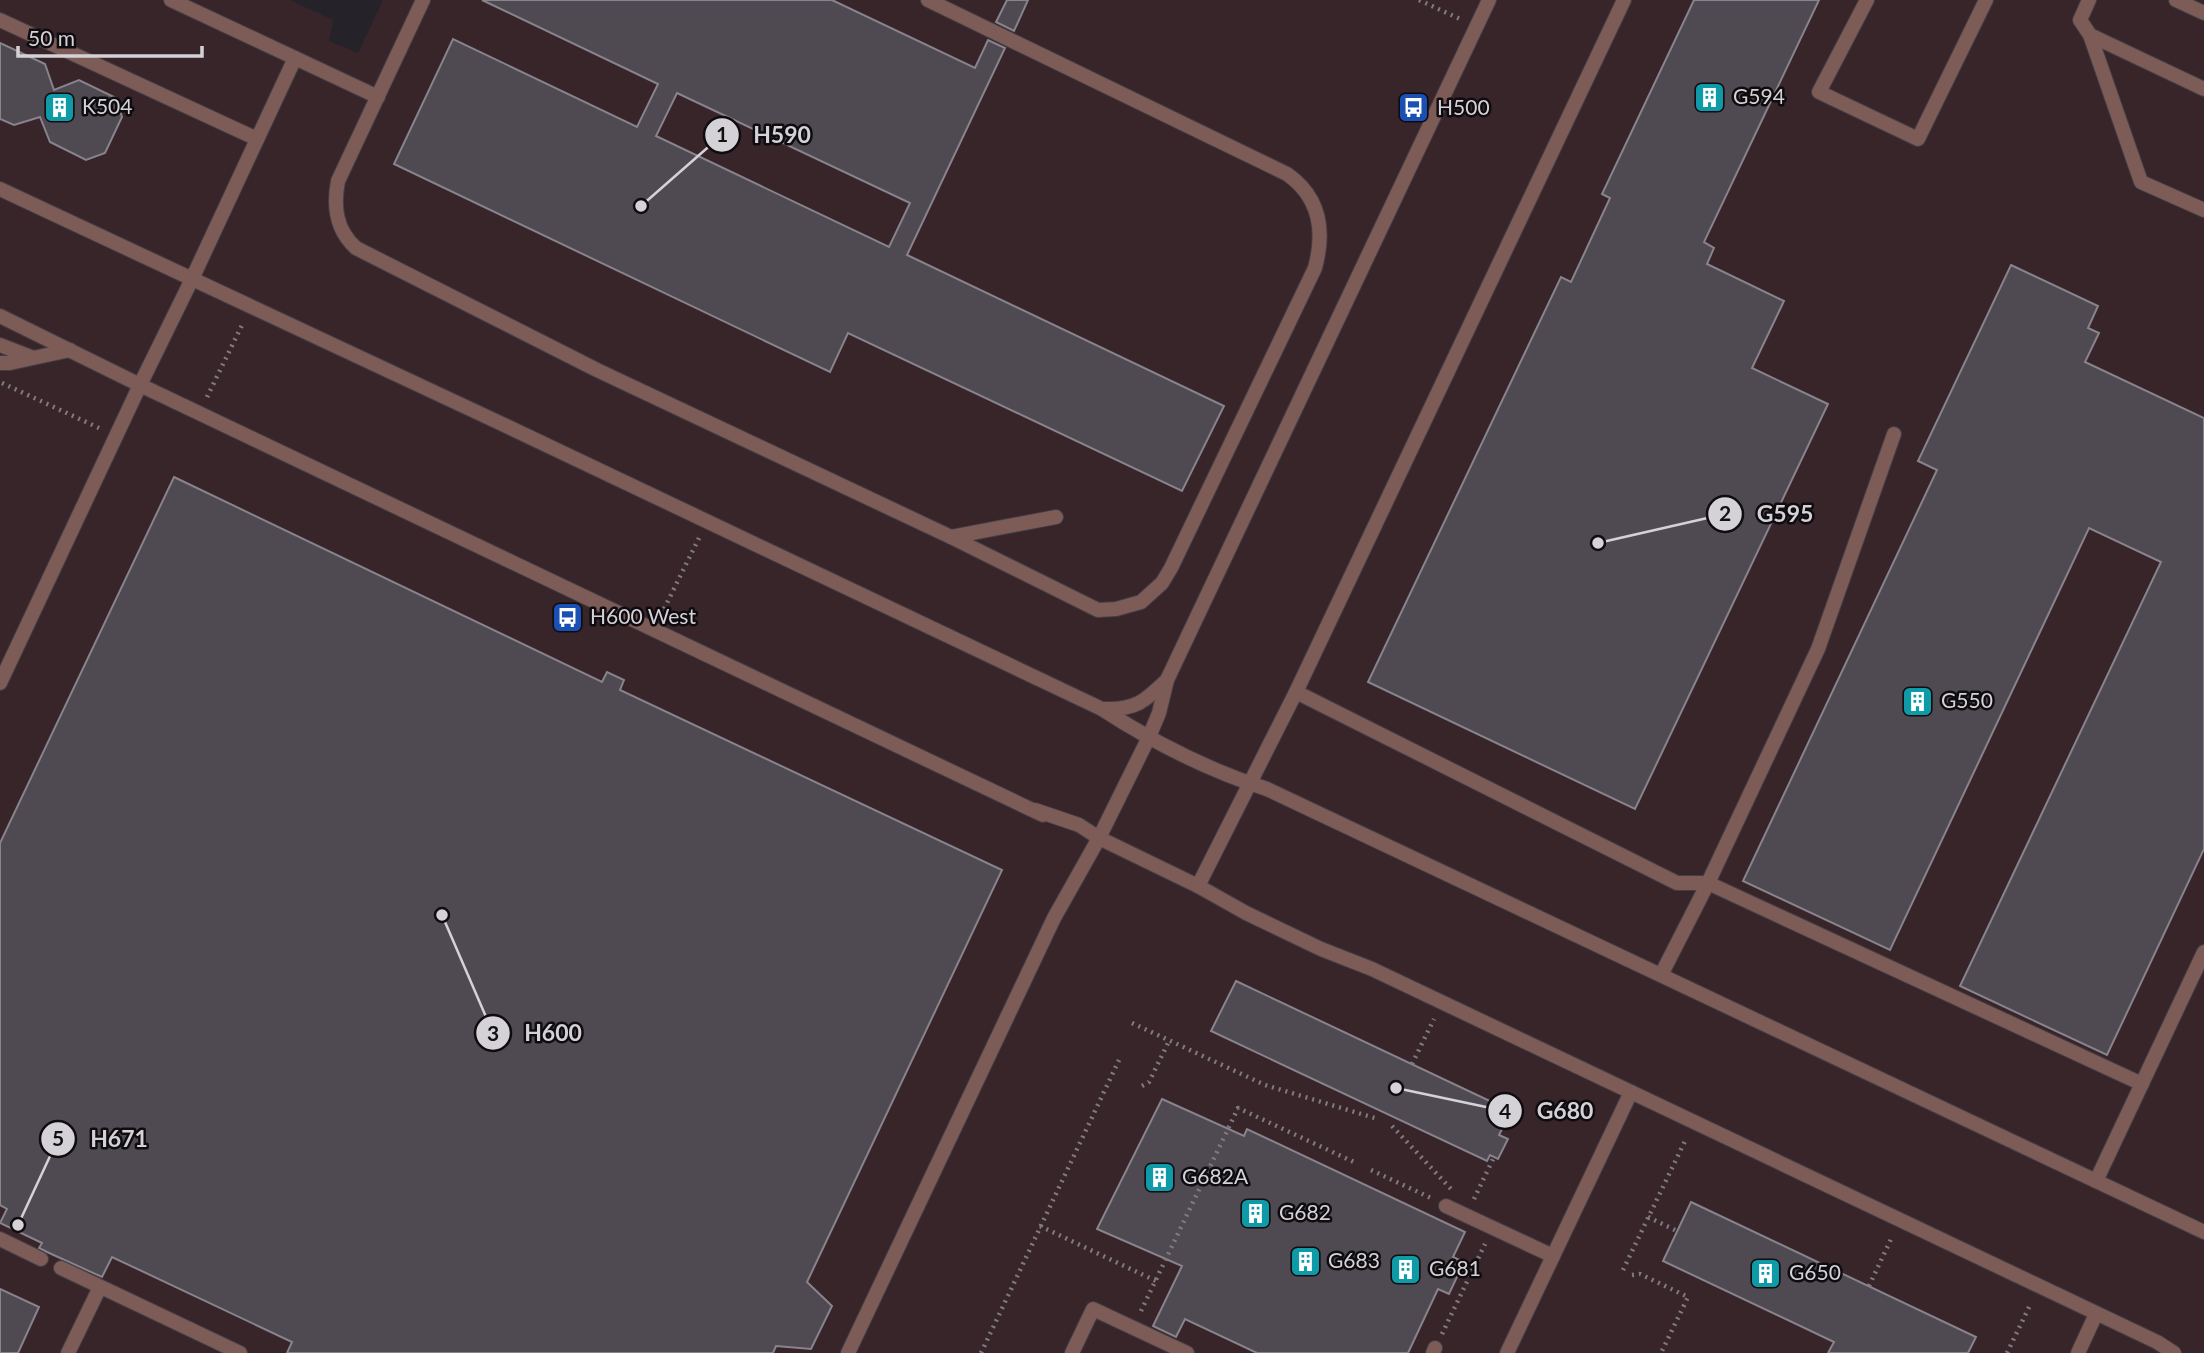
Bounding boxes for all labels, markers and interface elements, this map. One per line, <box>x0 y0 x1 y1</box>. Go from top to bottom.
scale bar <box>18 14 201 58</box>
text: 50 m <box>28 25 75 50</box>
building icon: G594 <box>1693 80 1727 114</box>
place label: G594 <box>1733 83 1785 108</box>
building icon: K504 <box>42 90 76 124</box>
bus stop icon: H500 <box>1397 91 1431 125</box>
place label: K504 <box>82 93 132 118</box>
place label: H500 <box>1437 94 1490 119</box>
callout: H590 <box>704 113 825 157</box>
text: H590 <box>753 120 811 148</box>
text: 1 <box>716 121 728 146</box>
callout: G595 <box>1708 492 1827 536</box>
text: G595 <box>1757 499 1813 527</box>
text: 2 <box>1719 500 1731 525</box>
bus stop icon: H600 West <box>550 600 584 634</box>
place label: H600 West <box>590 603 696 628</box>
building icon: G550 <box>1901 684 1935 718</box>
place label: G550 <box>1941 687 1993 712</box>
callout: H600 <box>475 1011 596 1055</box>
text: H600 <box>524 1018 582 1046</box>
text: 3 <box>487 1020 499 1045</box>
callout: G680 <box>1487 1089 1607 1133</box>
text: G680 <box>1537 1096 1593 1124</box>
text: 4 <box>1499 1098 1511 1123</box>
callout: H671 <box>41 1117 162 1161</box>
text: H671 <box>90 1124 148 1152</box>
text: 5 <box>52 1125 64 1150</box>
building icon: G682A <box>1142 1160 1176 1194</box>
place label: G682A <box>1182 1163 1249 1188</box>
building icon: G682 <box>1239 1196 1273 1230</box>
place label: G682 <box>1279 1199 1331 1224</box>
building icon: G683 <box>1288 1244 1322 1278</box>
place label: G683 <box>1328 1247 1380 1272</box>
building icon: G681 <box>1389 1252 1423 1286</box>
place label: G681 <box>1429 1255 1481 1280</box>
building icon: G650 <box>1749 1256 1783 1290</box>
place label: G650 <box>1789 1259 1841 1284</box>

